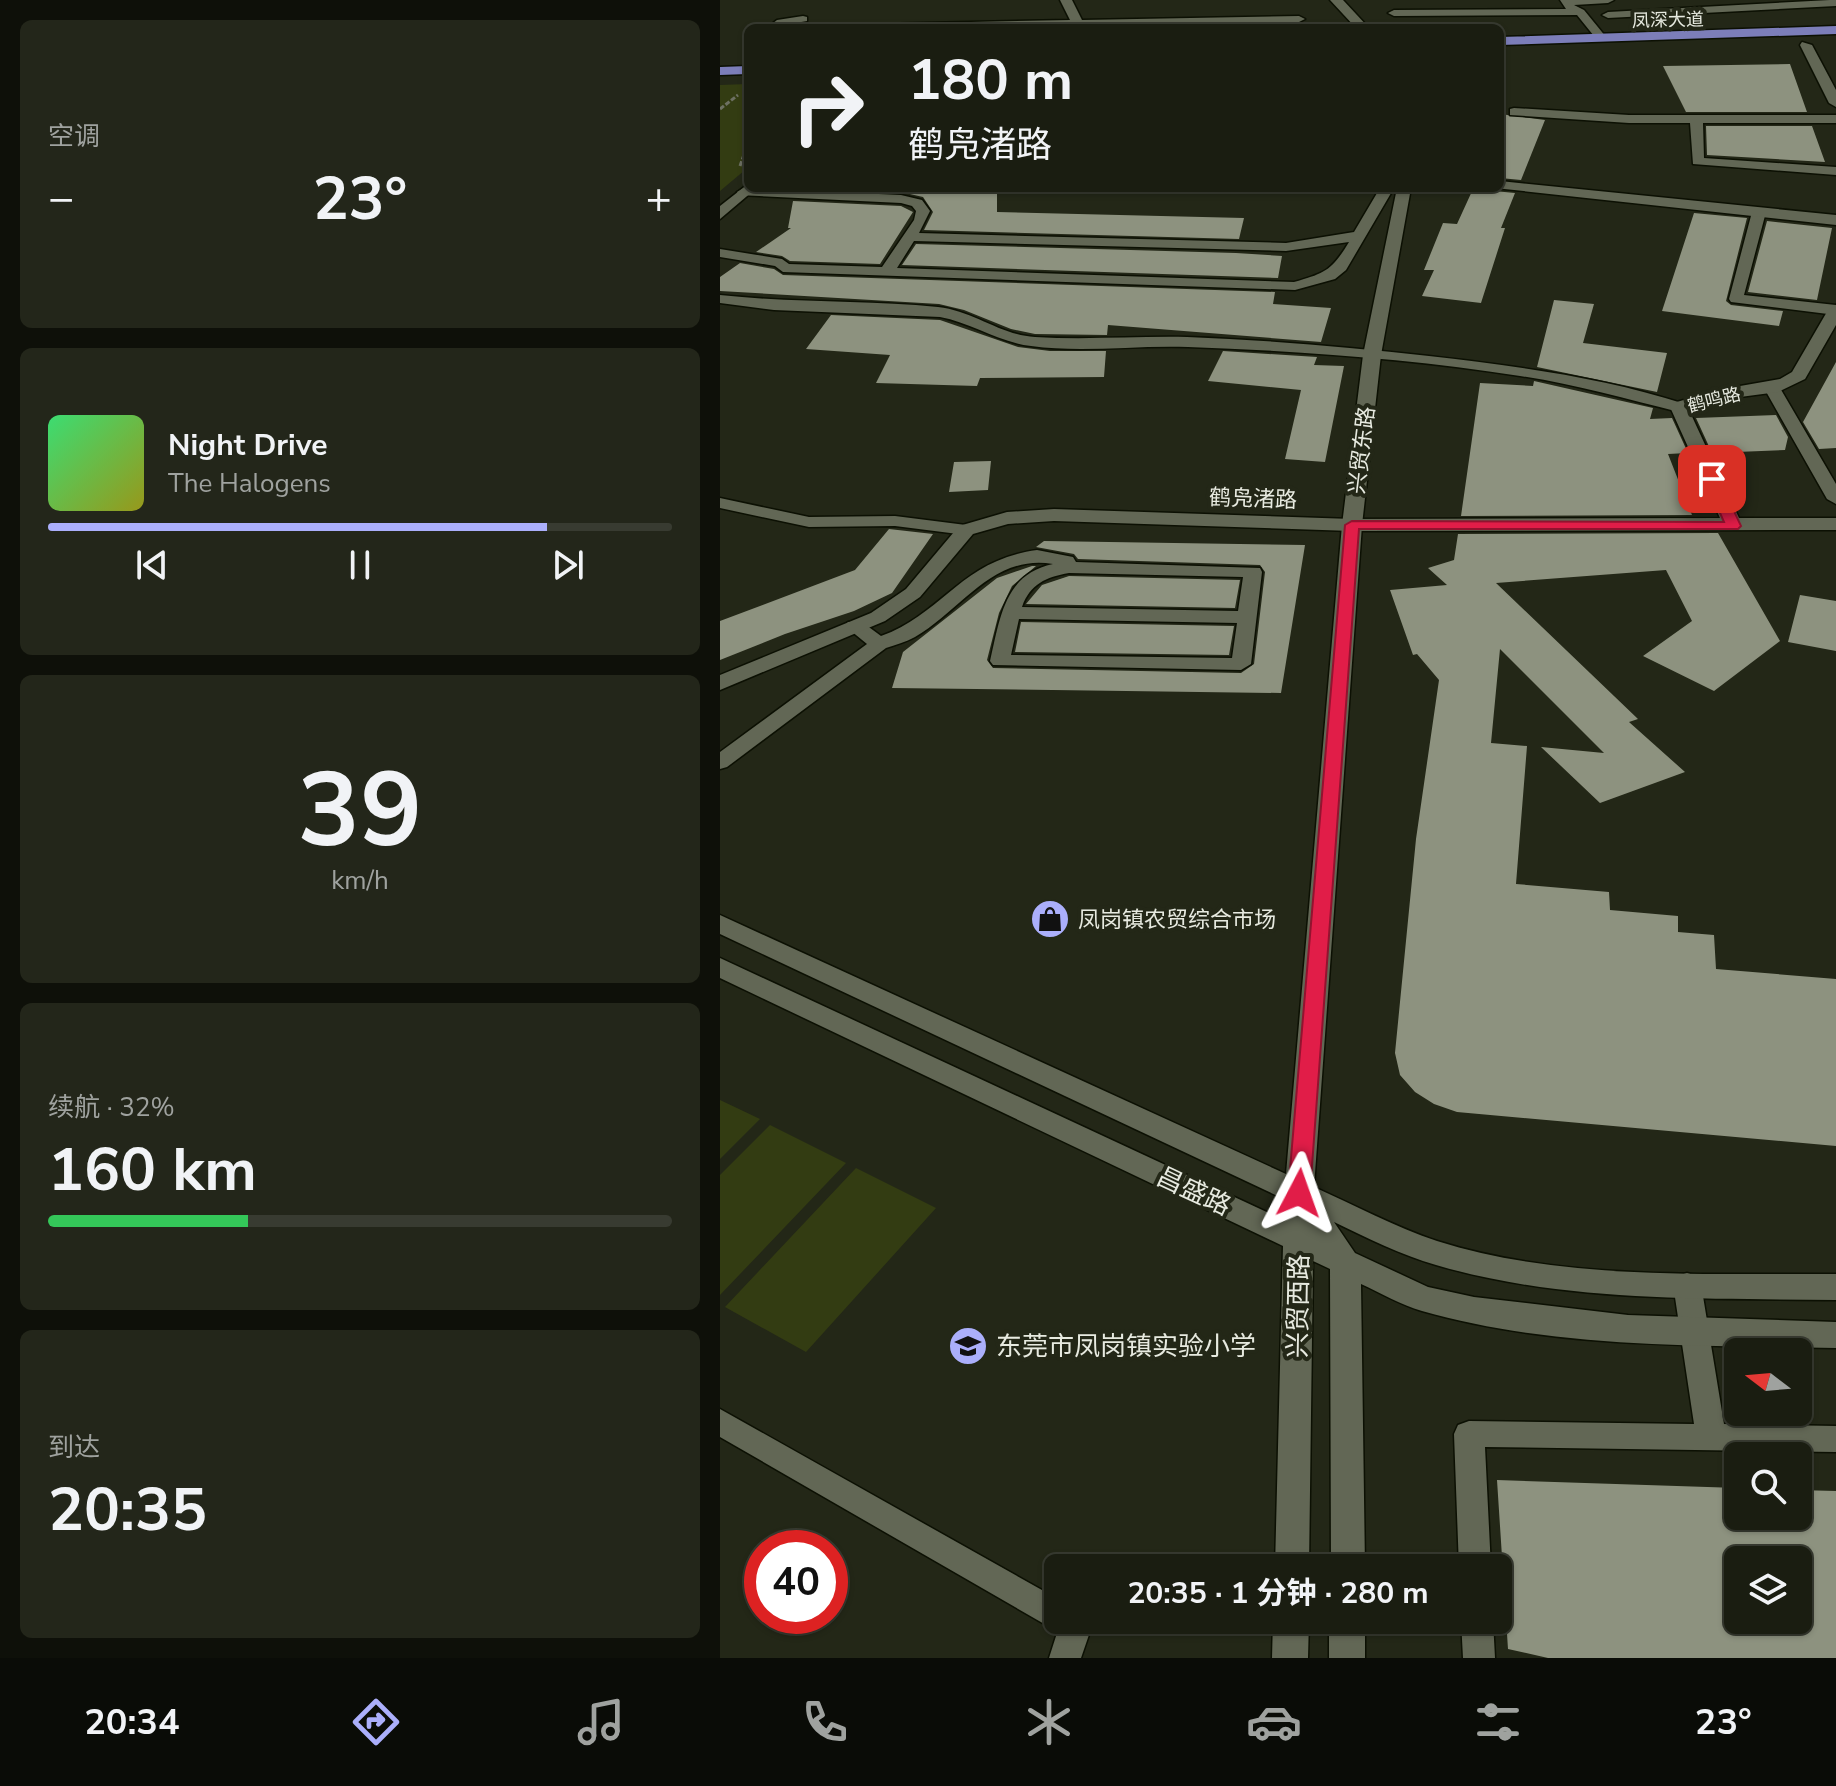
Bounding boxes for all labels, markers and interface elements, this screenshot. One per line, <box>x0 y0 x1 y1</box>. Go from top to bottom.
street label: 凤深大道 <box>1632 7 1704 33</box>
text: 180 m <box>908 42 1073 119</box>
icon: right <box>776 56 880 160</box>
text: 空调 <box>48 119 100 154</box>
text: 鹤凫渚路 <box>908 121 1052 170</box>
text: 23° <box>313 158 407 240</box>
text: − <box>48 169 74 229</box>
text: + <box>646 169 672 229</box>
street label: 鹤鸣路 <box>1685 382 1743 418</box>
street label: 兴贸东路 <box>1342 405 1382 496</box>
text: Night Drive <box>168 425 327 466</box>
pin <box>1678 445 1746 513</box>
icon: arrive <box>1690 457 1734 501</box>
text: The Halogens <box>168 466 331 501</box>
street label: 鹤凫渚路 <box>1208 482 1297 516</box>
icon: previous <box>130 543 174 587</box>
icon: pause <box>338 543 382 587</box>
icon: next <box>546 543 590 587</box>
text: 39 <box>298 740 422 882</box>
text: km/h <box>331 863 389 898</box>
shop icon: 凤岗镇农贸综合市场 <box>1029 898 1071 940</box>
place label: 凤岗镇农贸综合市场 <box>1078 905 1276 935</box>
text: 续航 · 32% <box>48 1090 175 1125</box>
text: 160 km <box>48 1129 257 1211</box>
position arrow <box>1257 1151 1341 1235</box>
street label: 昌盛路 <box>1151 1159 1237 1224</box>
street label: 兴贸西路 <box>1280 1254 1317 1358</box>
school or university icon: 东莞市凤岗镇实验小学 <box>947 1325 989 1367</box>
place label: 东莞市凤岗镇实验小学 <box>996 1329 1256 1364</box>
north arrow <box>1724 1338 1812 1426</box>
map controls <box>1724 1338 1812 1634</box>
text: 到达 <box>48 1430 100 1465</box>
button: search <box>1724 1442 1812 1530</box>
text: 20:35 <box>48 1469 207 1551</box>
speed limit sign: 40 <box>744 1530 848 1634</box>
button: layers <box>1724 1546 1812 1634</box>
text: 20:35 · 1 分钟 · 280 m <box>1127 1573 1429 1614</box>
icon: directions <box>348 1694 404 1750</box>
icon: music <box>573 1694 629 1750</box>
icon: phone <box>797 1694 853 1750</box>
icon: climate <box>1021 1694 1077 1750</box>
icon: car <box>1246 1694 1302 1750</box>
icon: filters <box>1470 1694 1526 1750</box>
text: 20:34 <box>84 1698 180 1747</box>
text: 23° <box>1695 1698 1752 1747</box>

